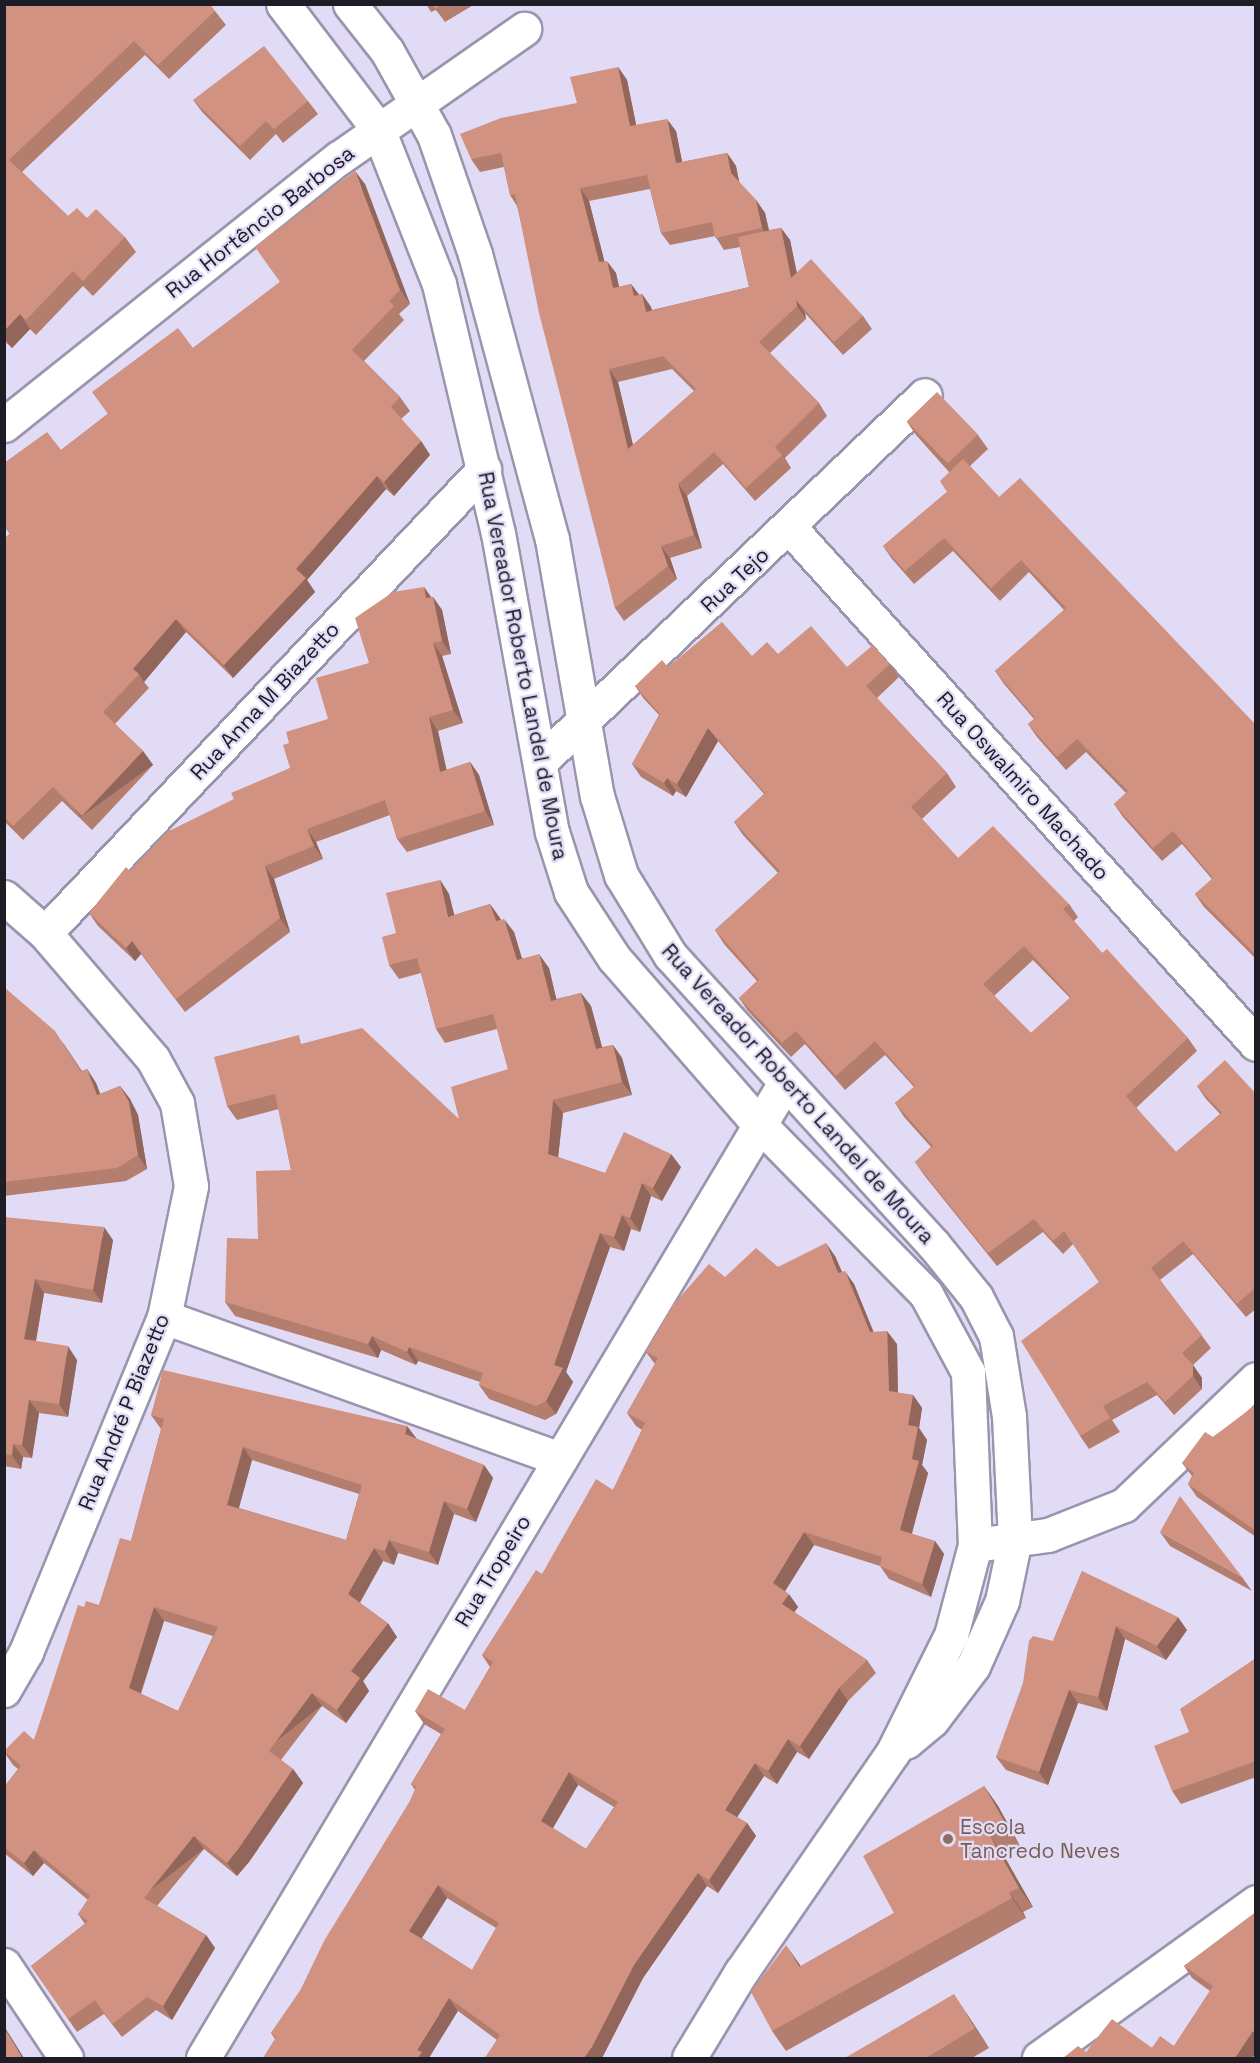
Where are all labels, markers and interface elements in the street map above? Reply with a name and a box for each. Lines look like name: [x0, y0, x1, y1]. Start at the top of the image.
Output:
street label: Rua Hortêncio Barbosa: [161, 141, 359, 303]
street label: Rua Vereador Roberto Landel de Moura: [473, 469, 573, 863]
street label: Rua Tejo: [696, 542, 774, 618]
street label: Rua Anna M Biazetto: [185, 617, 345, 785]
street label: Rua Oswalmiro Machado: [932, 686, 1114, 886]
street label: Rua Vereador Roberto Landel de Moura: [656, 939, 940, 1249]
street label: Rua André P Biazetto: [73, 1310, 175, 1514]
street label: Rua Tropeiro: [450, 1510, 536, 1632]
place label: Escola Tancredo Neves: [960, 1814, 1120, 1864]
marker: Escola Tancredo Neves: [941, 1832, 955, 1846]

